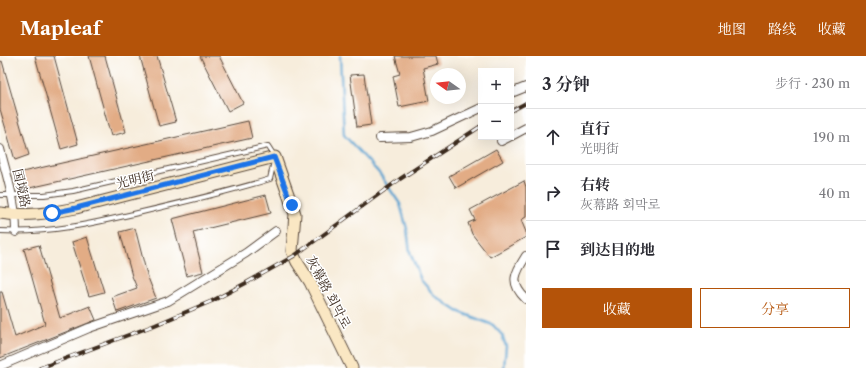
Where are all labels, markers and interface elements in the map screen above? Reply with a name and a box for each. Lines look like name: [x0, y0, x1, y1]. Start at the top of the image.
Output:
text: Mapleaf: [20, 17, 101, 40]
text: 地图: [718, 20, 746, 38]
text: 路线: [768, 20, 796, 38]
text: 收藏: [818, 20, 846, 38]
north arrow: [430, 68, 466, 104]
map controls: [478, 68, 514, 140]
button: +: [478, 68, 514, 104]
text: 3 分钟: [542, 74, 590, 94]
text: 步行 · 230 m: [775, 75, 850, 91]
button: −: [478, 104, 514, 140]
text: 直行: [580, 119, 610, 138]
icon: ahead: [542, 126, 564, 148]
text: 190 m: [813, 129, 850, 145]
text: 光明街: [580, 140, 619, 156]
street label: 国境路: [10, 167, 34, 209]
street label: 光明街: [114, 167, 156, 191]
text: 右转: [580, 175, 610, 194]
icon: right: [542, 182, 564, 204]
text: 40 m: [819, 185, 850, 201]
route end: [283, 196, 301, 214]
text: 灰幕路 회막로: [580, 196, 660, 212]
route start: [43, 204, 61, 222]
icon: arrive: [542, 238, 564, 260]
text: 到达目的地: [580, 240, 655, 259]
street label: 灰幕路 회막로: [303, 253, 355, 332]
button: 收藏: [542, 288, 692, 328]
button: 分享: [700, 288, 850, 328]

